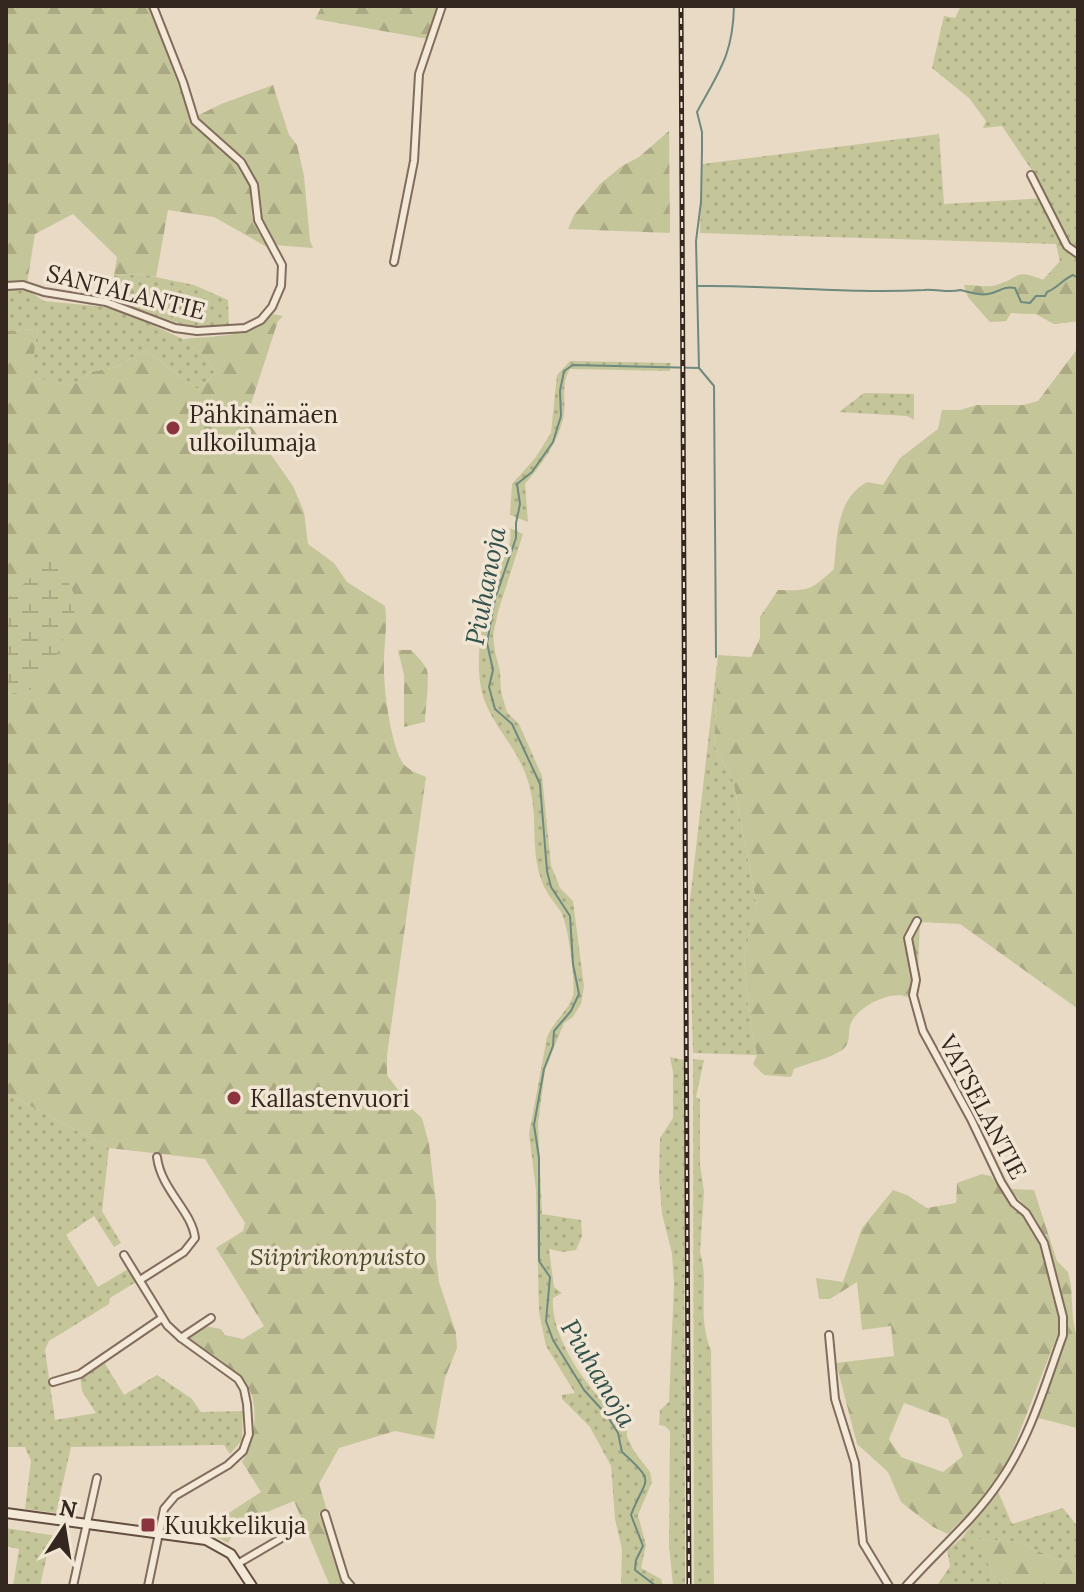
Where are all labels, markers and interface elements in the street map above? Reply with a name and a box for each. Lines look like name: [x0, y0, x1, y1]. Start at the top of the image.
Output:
street label: SANTALANTIE: [43, 257, 209, 327]
place label: Pähkinämäen ulkoilumaja: [189, 399, 338, 458]
marker: Pähkinämäen ulkoilumaja: [164, 419, 182, 437]
water label: Piuhanoja: [457, 523, 513, 648]
street label: VATSELANTIE: [932, 1029, 1034, 1184]
place label: Kallastenvuori: [250, 1083, 409, 1114]
marker: Kallastenvuori: [225, 1089, 243, 1107]
park label: Siipirikonpuisto: [250, 1241, 426, 1272]
water label: Piuhanoja: [554, 1313, 644, 1433]
north arrow: [24, 1488, 104, 1568]
text: N: [57, 1493, 79, 1524]
place label: Kuukkelikuja: [164, 1510, 306, 1541]
marker: Kuukkelikuja: [139, 1516, 157, 1534]

